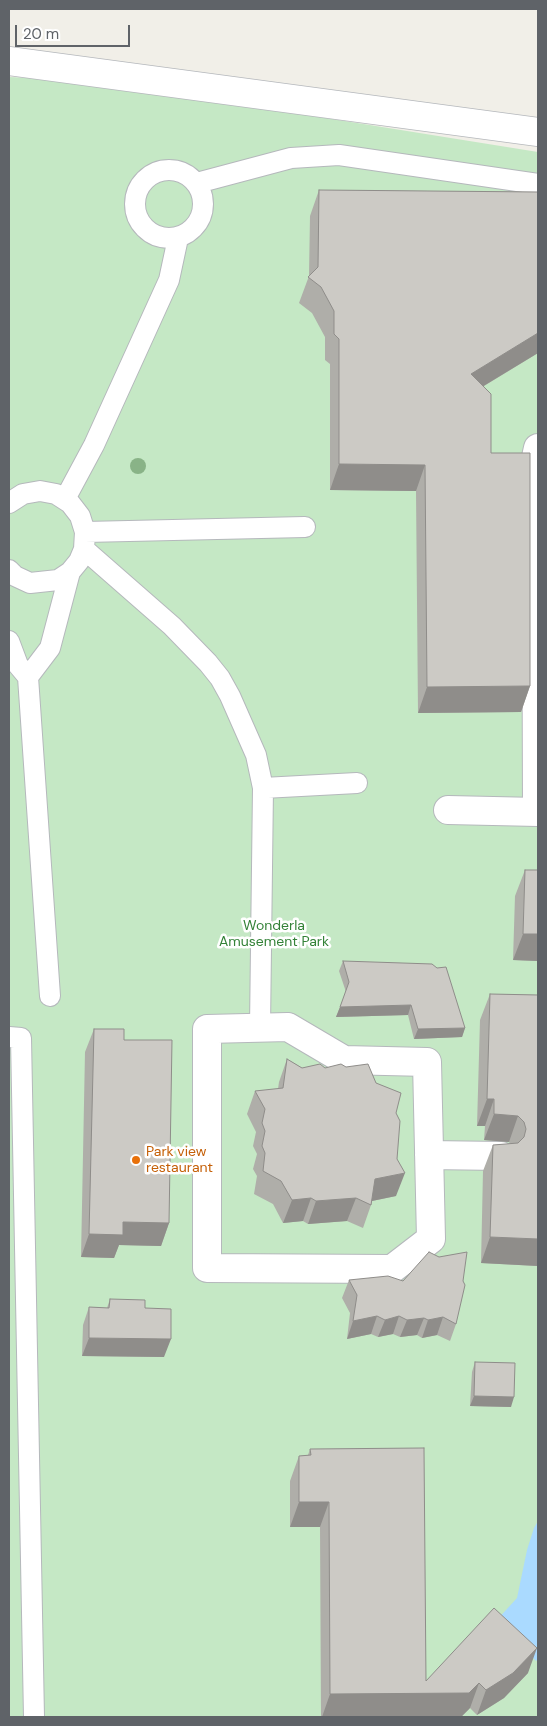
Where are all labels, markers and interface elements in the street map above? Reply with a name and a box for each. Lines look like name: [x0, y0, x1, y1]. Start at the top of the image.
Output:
scale bar: [18, 15, 132, 47]
text: 20 m: [23, 24, 59, 44]
park label: Wonderla Amusement Park: [219, 918, 329, 950]
place label: Park view restaurant: [146, 1144, 213, 1176]
marker: Park view restaurant: [130, 1154, 142, 1166]

